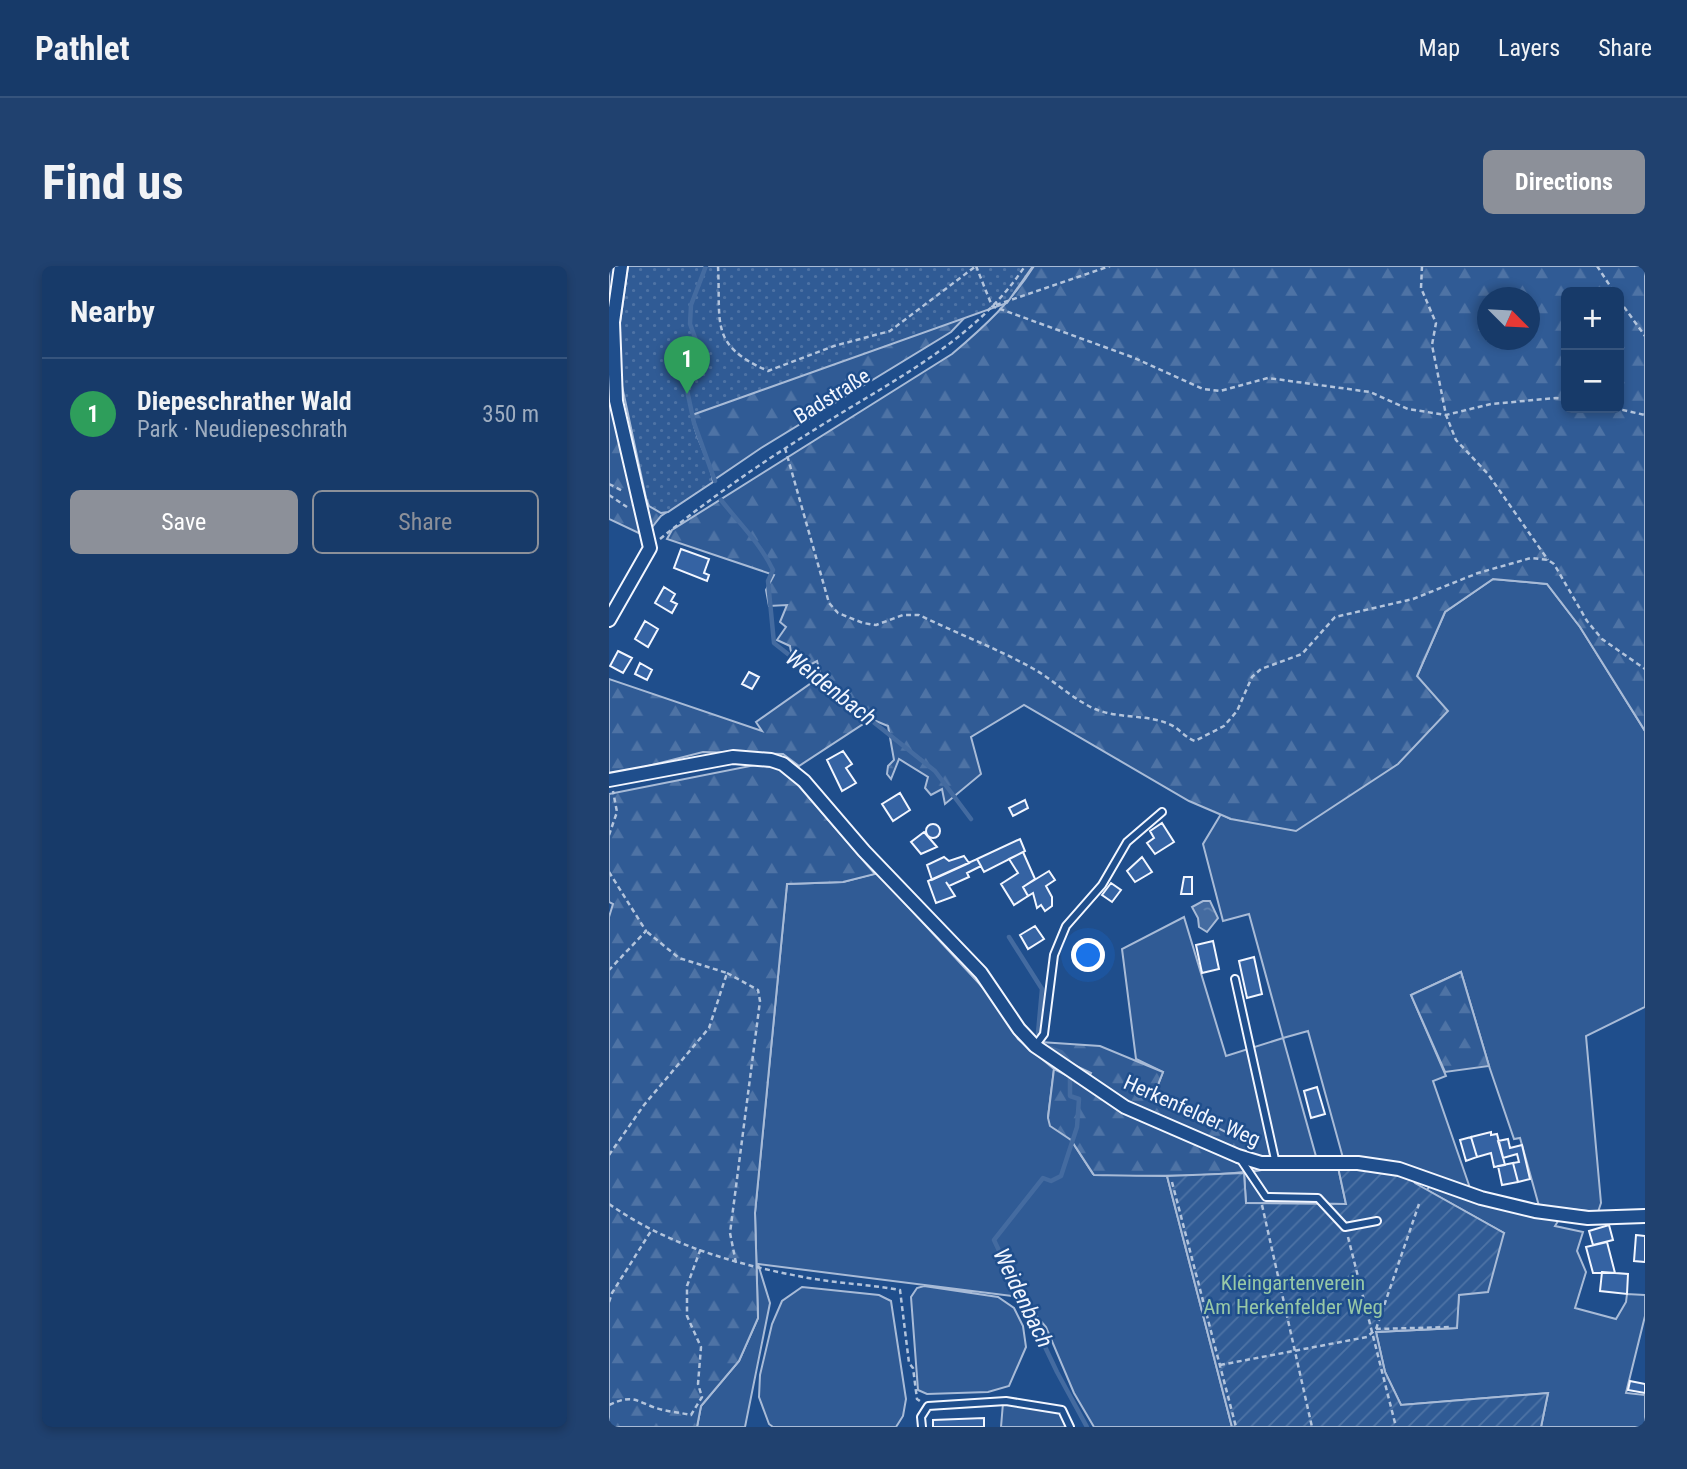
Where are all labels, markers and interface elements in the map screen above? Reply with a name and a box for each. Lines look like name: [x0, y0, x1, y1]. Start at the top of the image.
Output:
text: Pathlet: [35, 29, 130, 68]
text: Map: [1419, 34, 1460, 62]
text: Layers: [1498, 34, 1560, 62]
text: Share: [1598, 34, 1652, 62]
button: Directions: [1483, 150, 1645, 214]
text: Find us: [42, 154, 184, 211]
north arrow: [1477, 287, 1540, 350]
map controls: [1561, 287, 1624, 413]
button: +: [1561, 287, 1624, 350]
text: Nearby: [70, 294, 155, 329]
pin: 1: [664, 336, 710, 394]
button: −: [1561, 350, 1624, 413]
street label: Badstraße: [790, 363, 874, 429]
text: Diepeschrather Wald: [137, 386, 352, 416]
text: 1: [87, 401, 99, 428]
text: 350 m: [482, 401, 539, 428]
text: Park · Neudiepeschrath: [137, 416, 348, 443]
button: Save: [70, 490, 298, 554]
button: Share: [312, 490, 539, 554]
water label: Weidenbach: [780, 644, 882, 732]
your location: [1071, 938, 1105, 972]
street label: Herkenfelder Weg: [1120, 1070, 1264, 1152]
water label: Weidenbach: [987, 1244, 1059, 1352]
park label: Kleingartenverein Am Herkenfelder Weg: [1203, 1271, 1383, 1319]

